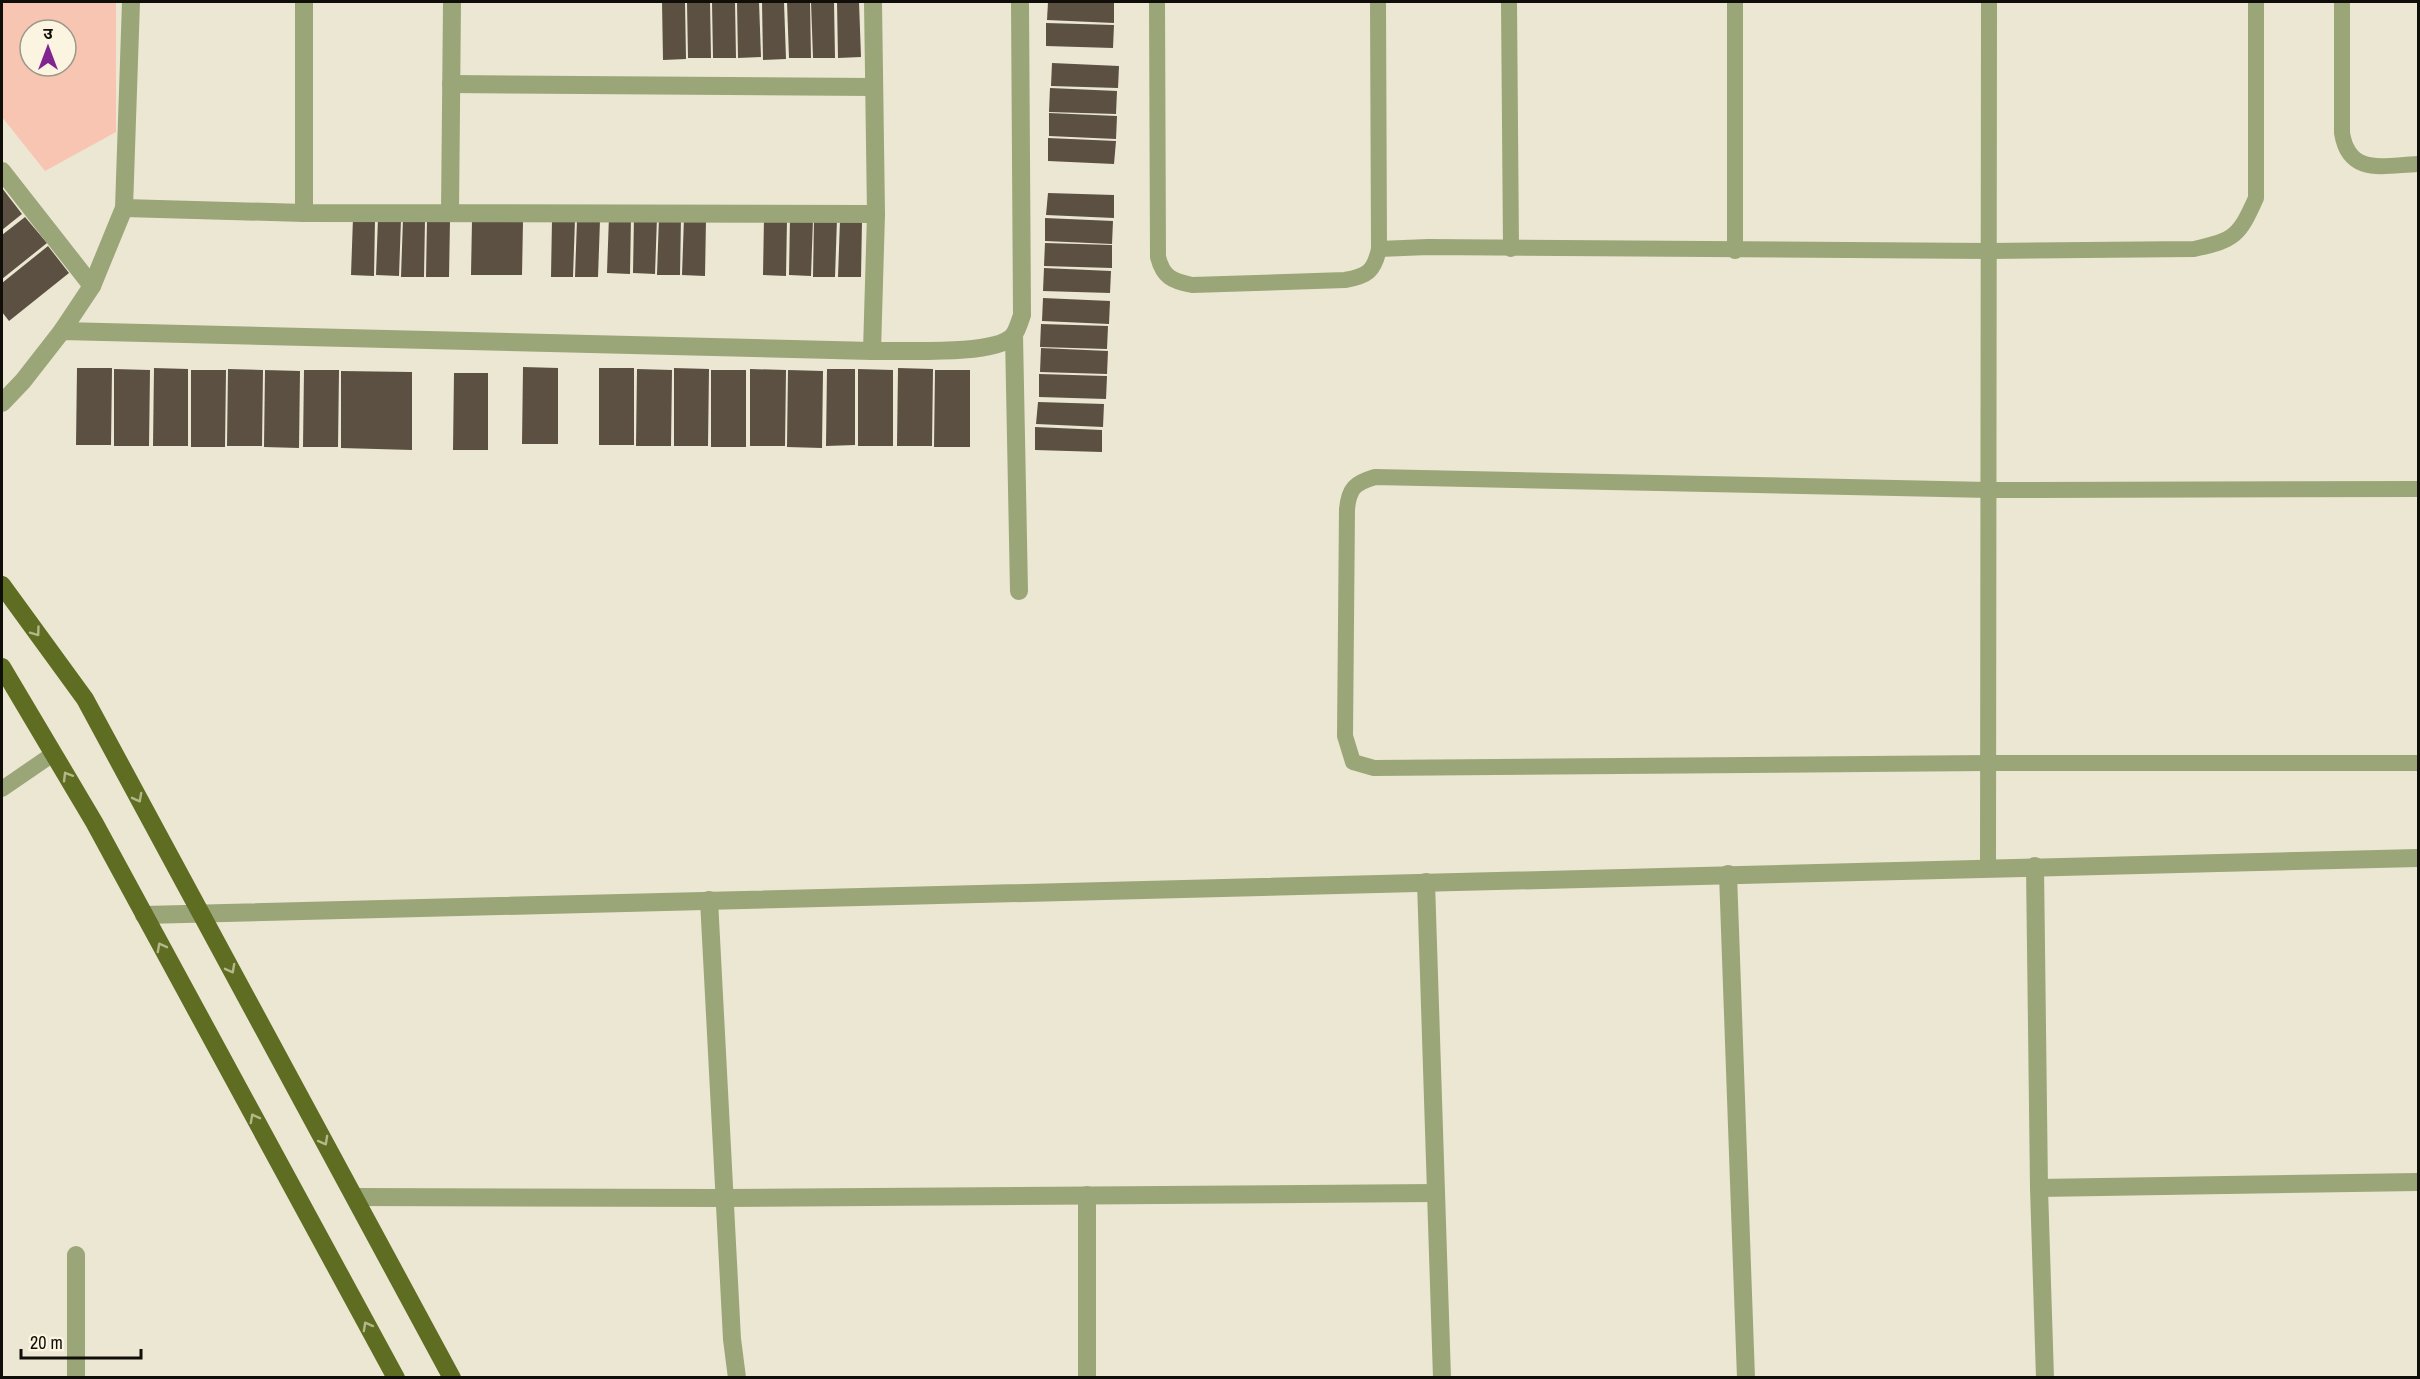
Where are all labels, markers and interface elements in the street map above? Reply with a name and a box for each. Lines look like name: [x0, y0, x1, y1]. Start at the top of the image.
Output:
north arrow: [18, 18, 78, 78]
text: उ: [43, 22, 53, 44]
one-way arrow: [29, 626, 40, 637]
one-way arrow: [62, 772, 74, 782]
one-way arrow: [131, 791, 143, 802]
one-way arrow: [157, 942, 168, 953]
one-way arrow: [224, 963, 235, 974]
one-way arrow: [250, 1114, 261, 1124]
one-way arrow: [317, 1135, 328, 1145]
scale bar: [21, 1322, 141, 1360]
one-way arrow: [363, 1322, 374, 1332]
text: 20 m: [30, 1330, 63, 1355]

